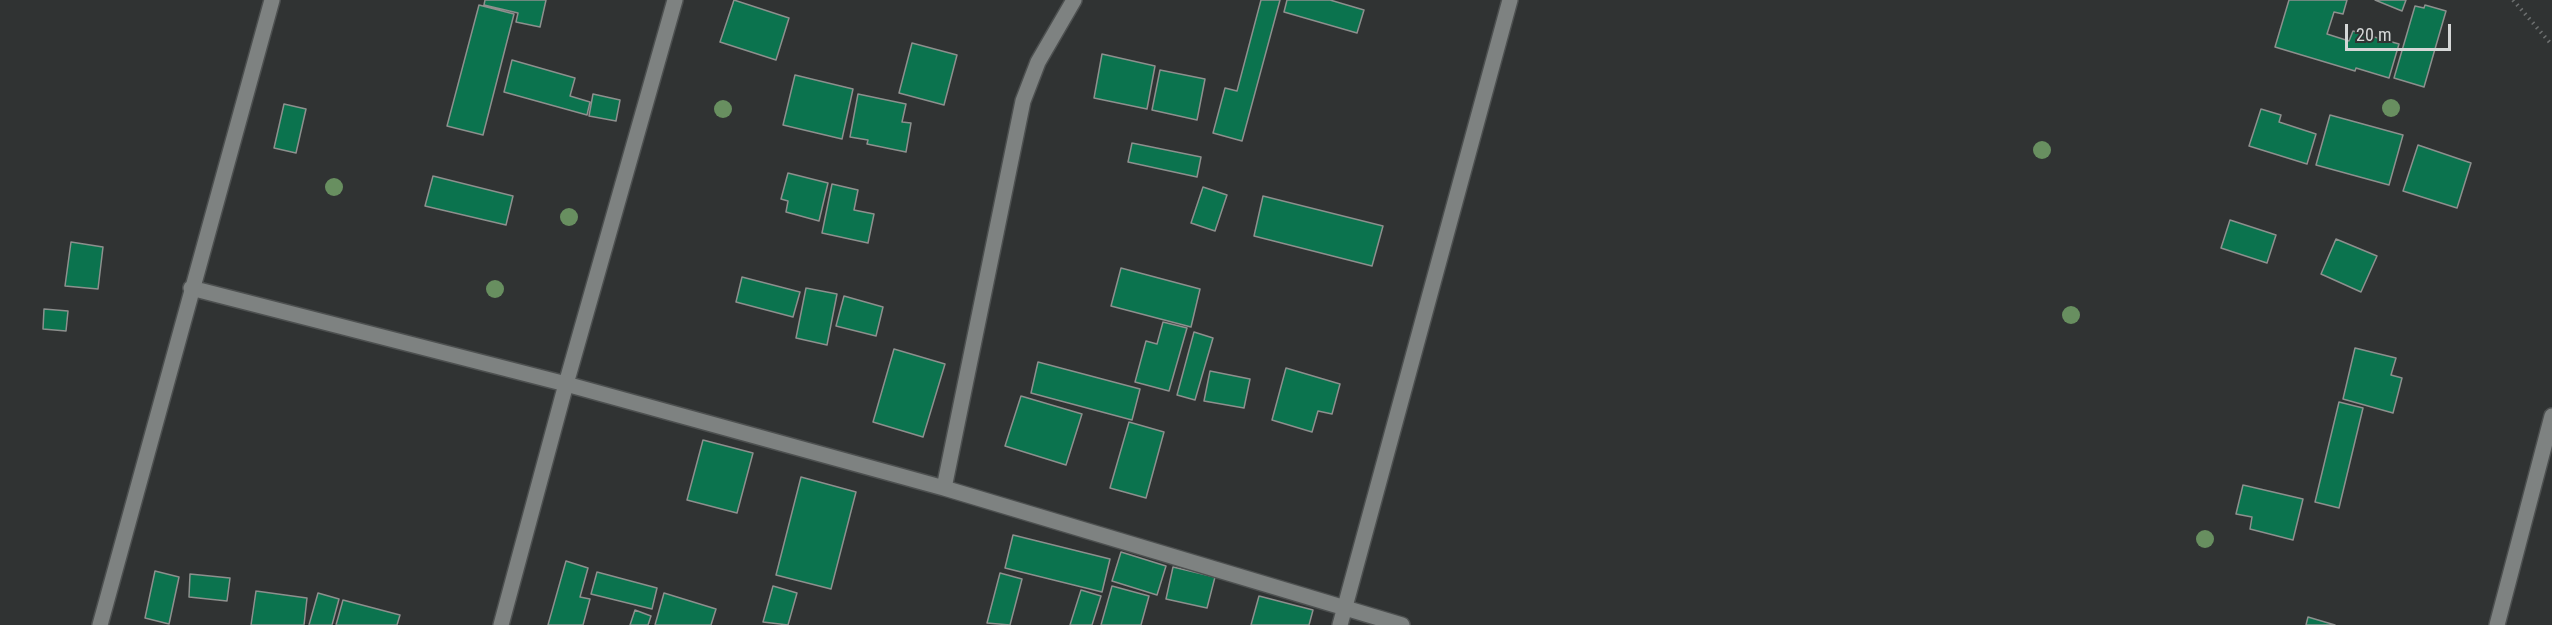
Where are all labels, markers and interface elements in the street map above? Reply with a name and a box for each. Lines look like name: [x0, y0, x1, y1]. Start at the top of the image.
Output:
scale bar: [2348, 12, 2454, 50]
text: 20 m: [2356, 24, 2391, 45]

